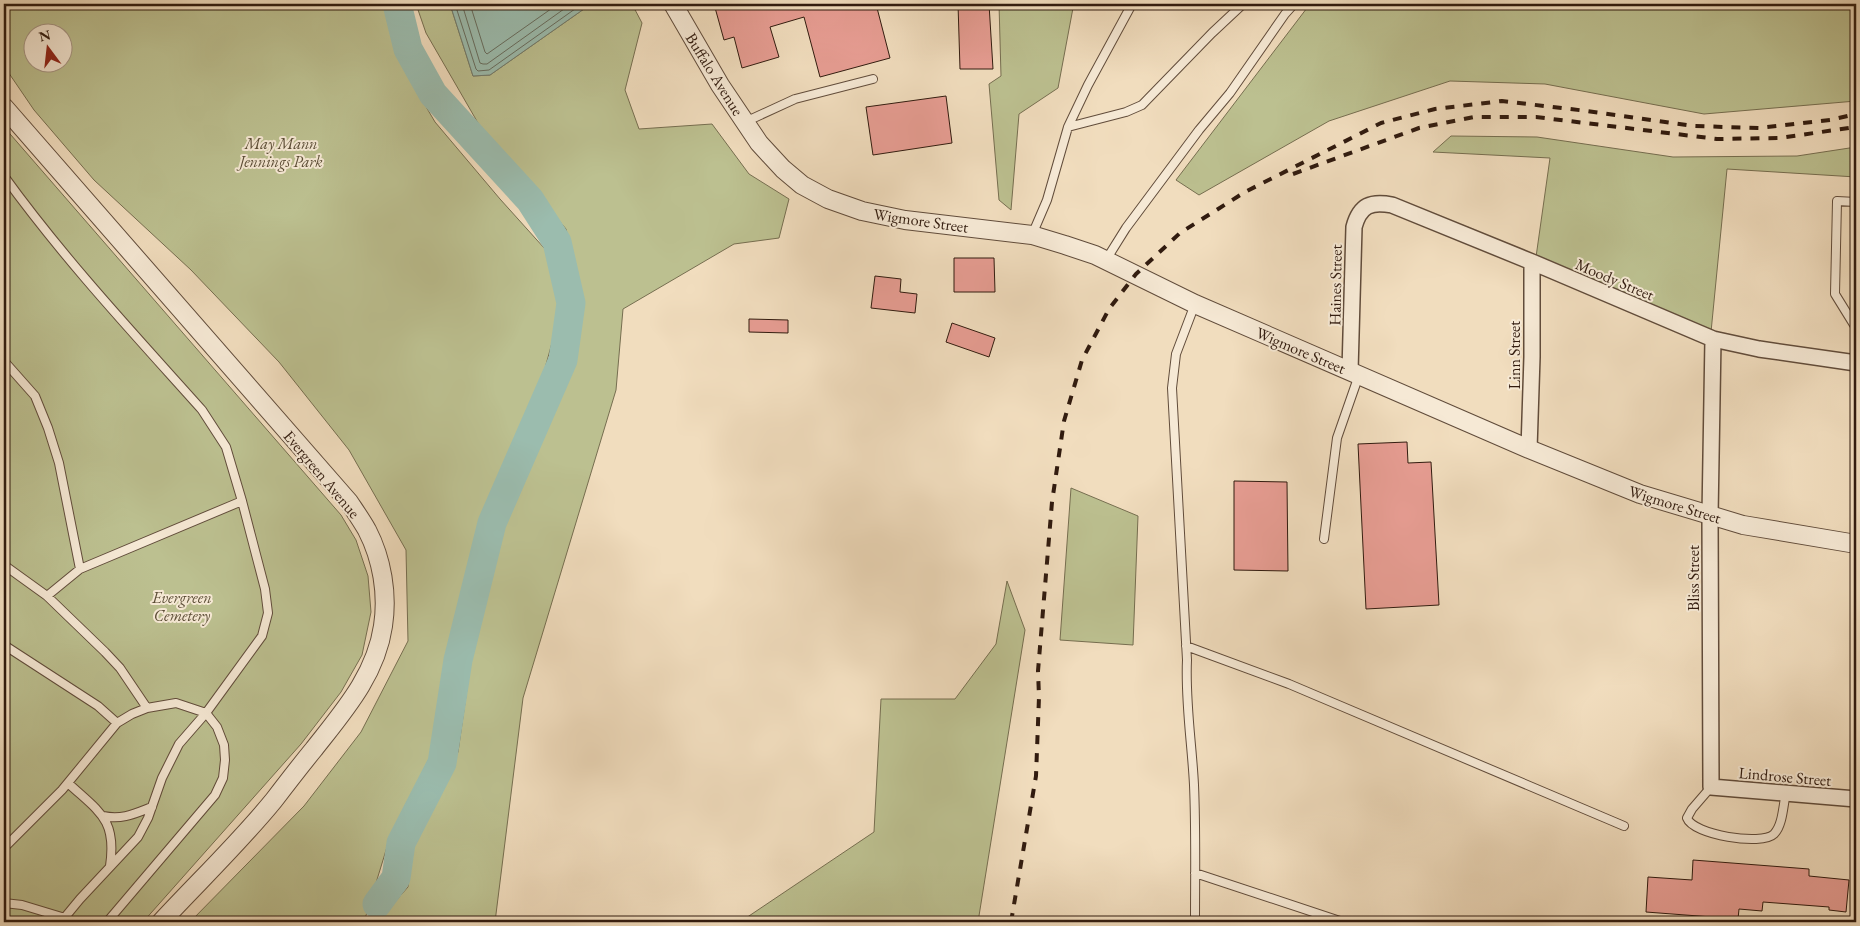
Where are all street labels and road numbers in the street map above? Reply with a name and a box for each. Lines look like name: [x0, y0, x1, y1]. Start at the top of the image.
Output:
street label: Buffalo Avenue: [681, 29, 748, 120]
street label: Wigmore Street: [872, 203, 970, 238]
street label: Haines Street: [1324, 244, 1347, 326]
street label: Moody Street: [1572, 254, 1657, 305]
street label: Linn Street: [1504, 321, 1525, 389]
street label: Wigmore Street: [1253, 322, 1349, 379]
street label: Evergreen Avenue: [279, 426, 365, 523]
street label: Wigmore Street: [1626, 480, 1724, 528]
street label: Bliss Street: [1683, 545, 1704, 611]
street label: Lindrose Street: [1738, 762, 1832, 791]

